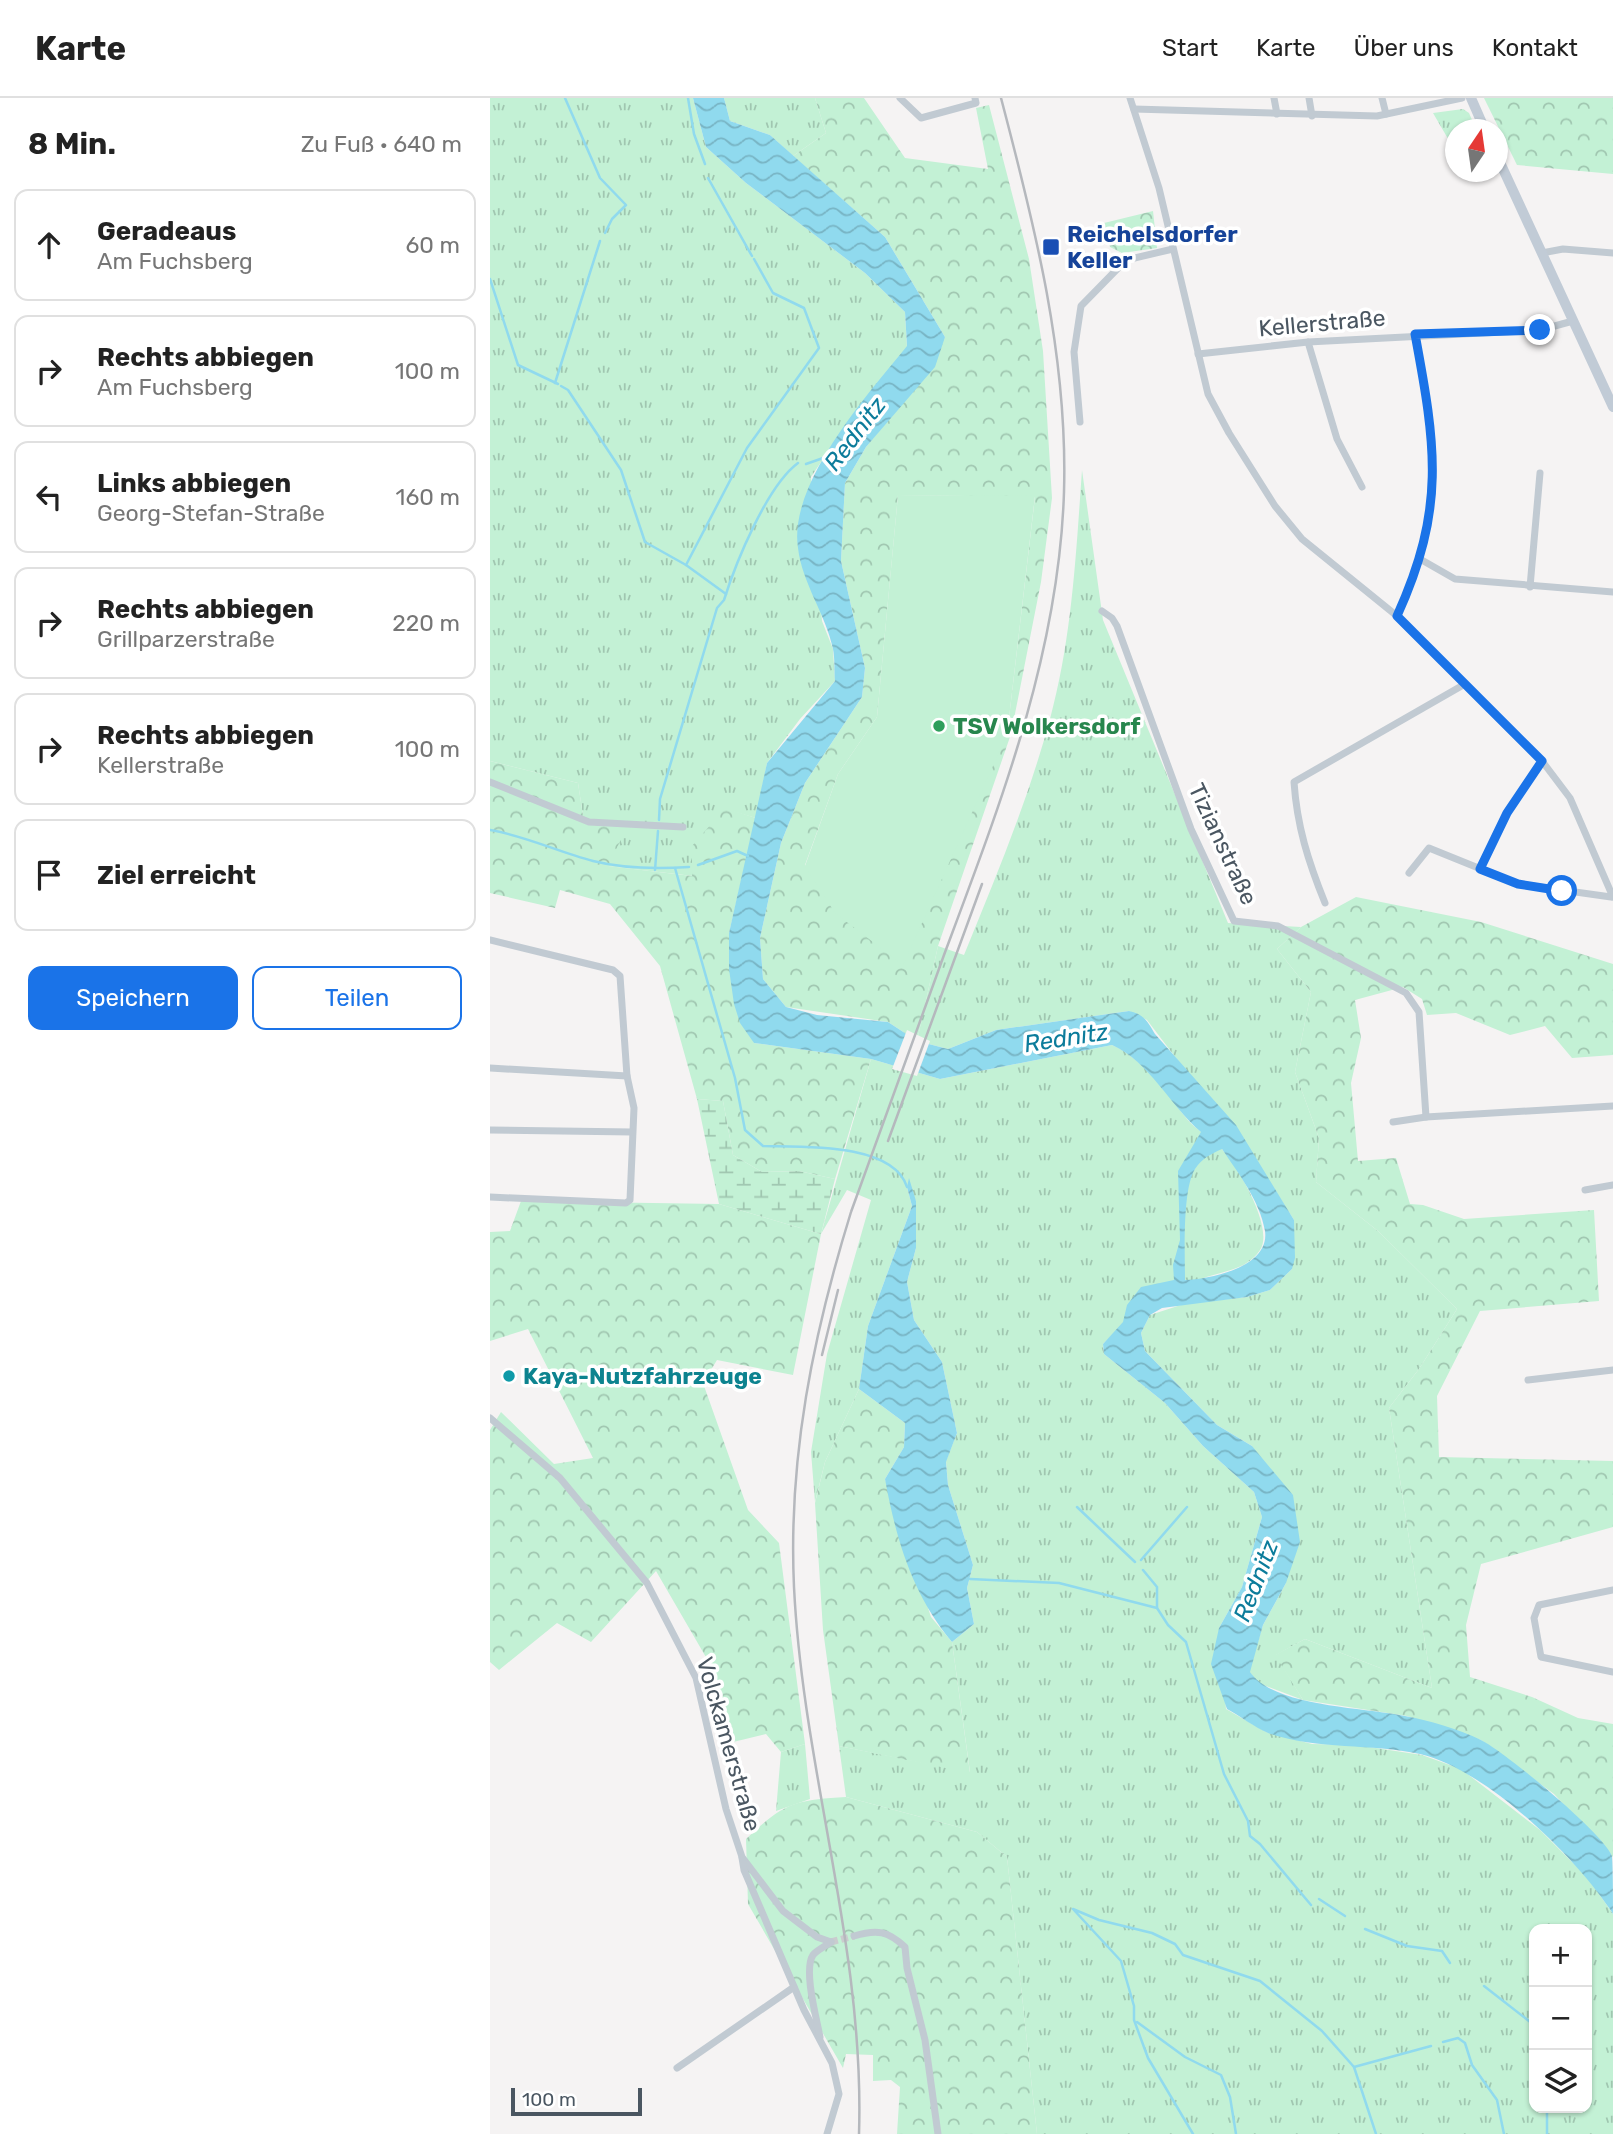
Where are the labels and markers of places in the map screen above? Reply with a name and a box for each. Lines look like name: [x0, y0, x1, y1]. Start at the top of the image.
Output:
place label: Reichelsdorfer Keller: [1067, 220, 1238, 274]
marker: Reichelsdorfer Keller: [1041, 237, 1061, 257]
place label: TSV Wolkersdorf: [953, 712, 1141, 740]
marker: TSV Wolkersdorf: [931, 718, 947, 734]
place label: Kaya-Nutzfahrzeuge: [523, 1362, 762, 1390]
marker: Kaya-Nutzfahrzeuge: [501, 1368, 517, 1384]

